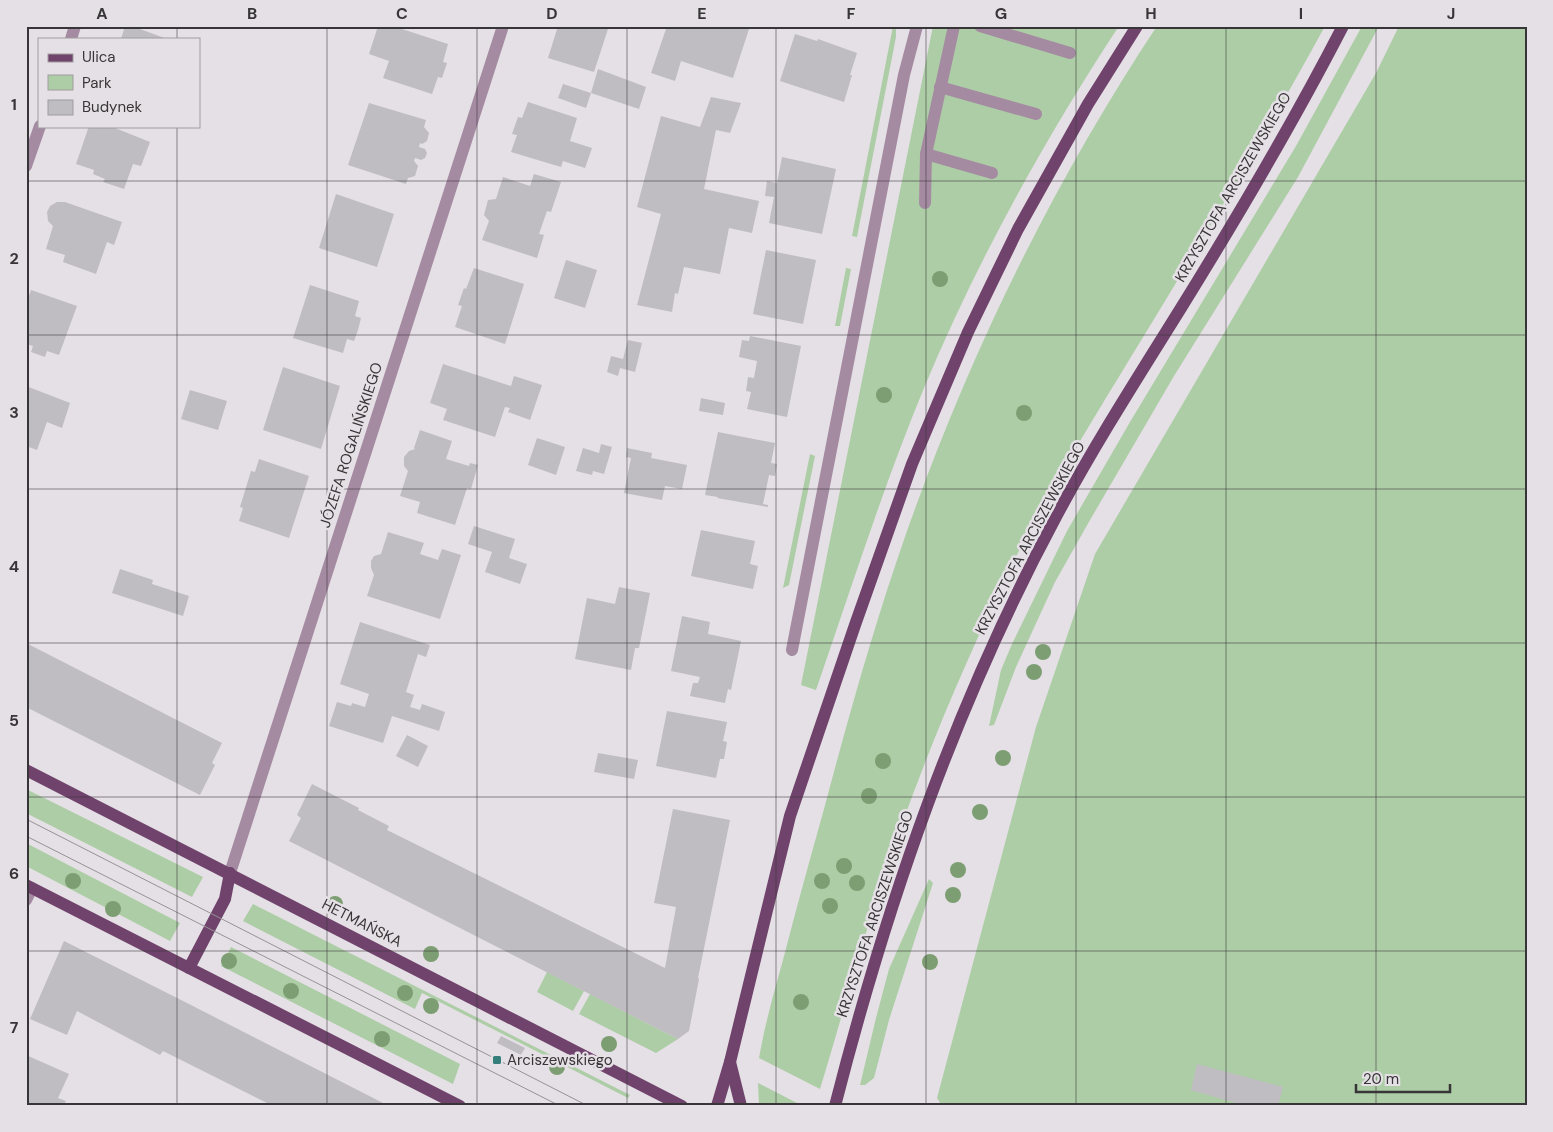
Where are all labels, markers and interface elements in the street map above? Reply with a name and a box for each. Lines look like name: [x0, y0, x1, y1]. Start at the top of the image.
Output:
text: A: [96, 3, 108, 24]
text: B: [247, 3, 257, 24]
text: C: [396, 3, 408, 24]
text: D: [546, 3, 558, 24]
text: E: [697, 3, 707, 24]
text: F: [847, 3, 856, 24]
text: G: [995, 3, 1007, 24]
text: H: [1145, 3, 1157, 24]
text: I: [1299, 3, 1303, 24]
text: J: [1447, 3, 1455, 24]
legend: [38, 38, 200, 128]
text: Ulica: [82, 47, 116, 67]
text: Park: [82, 73, 112, 93]
street label: KRZYSZTOFA ARCISZEWSKIEGO: [1170, 88, 1296, 286]
text: 1: [11, 94, 17, 115]
text: Budynek: [82, 97, 143, 117]
text: 2: [9, 248, 19, 269]
street label: JÓZEFA ROGALIŃSKIEGO: [315, 360, 387, 530]
text: 3: [9, 402, 19, 423]
street label: KRZYSZTOFA ARCISZEWSKIEGO: [970, 438, 1090, 638]
text: 4: [9, 556, 19, 577]
text: 5: [9, 710, 19, 731]
street label: KRZYSZTOFA ARCISZEWSKIEGO: [832, 808, 918, 1020]
text: 6: [9, 863, 19, 884]
street label: HETMAŃSKA: [318, 894, 406, 952]
text: 7: [10, 1017, 19, 1038]
place label: Arciszewskiego: [507, 1050, 613, 1070]
marker: Arciszewskiego: [491, 1054, 503, 1066]
scale bar: [1356, 1062, 1449, 1094]
text: 20 m: [1363, 1069, 1399, 1089]

